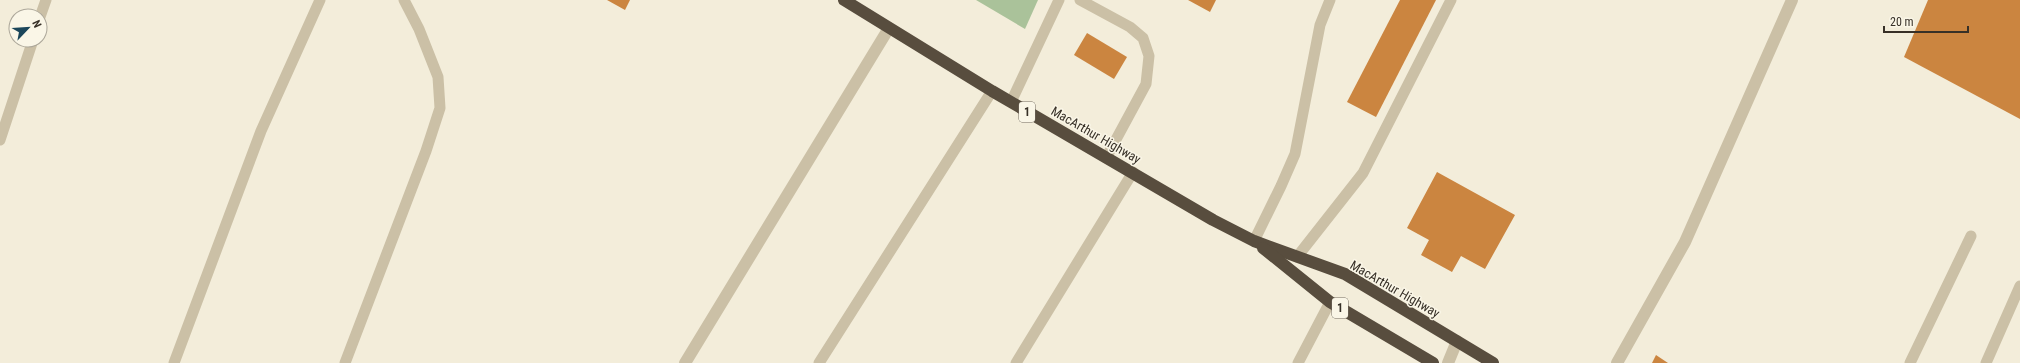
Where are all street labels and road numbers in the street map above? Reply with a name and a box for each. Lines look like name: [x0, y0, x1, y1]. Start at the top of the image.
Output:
road number: 1: [1019, 102, 1035, 122]
street label: MacArthur Highway: [1049, 103, 1144, 167]
street label: MacArthur Highway: [1348, 257, 1443, 321]
road number: 1: [1332, 298, 1348, 318]

